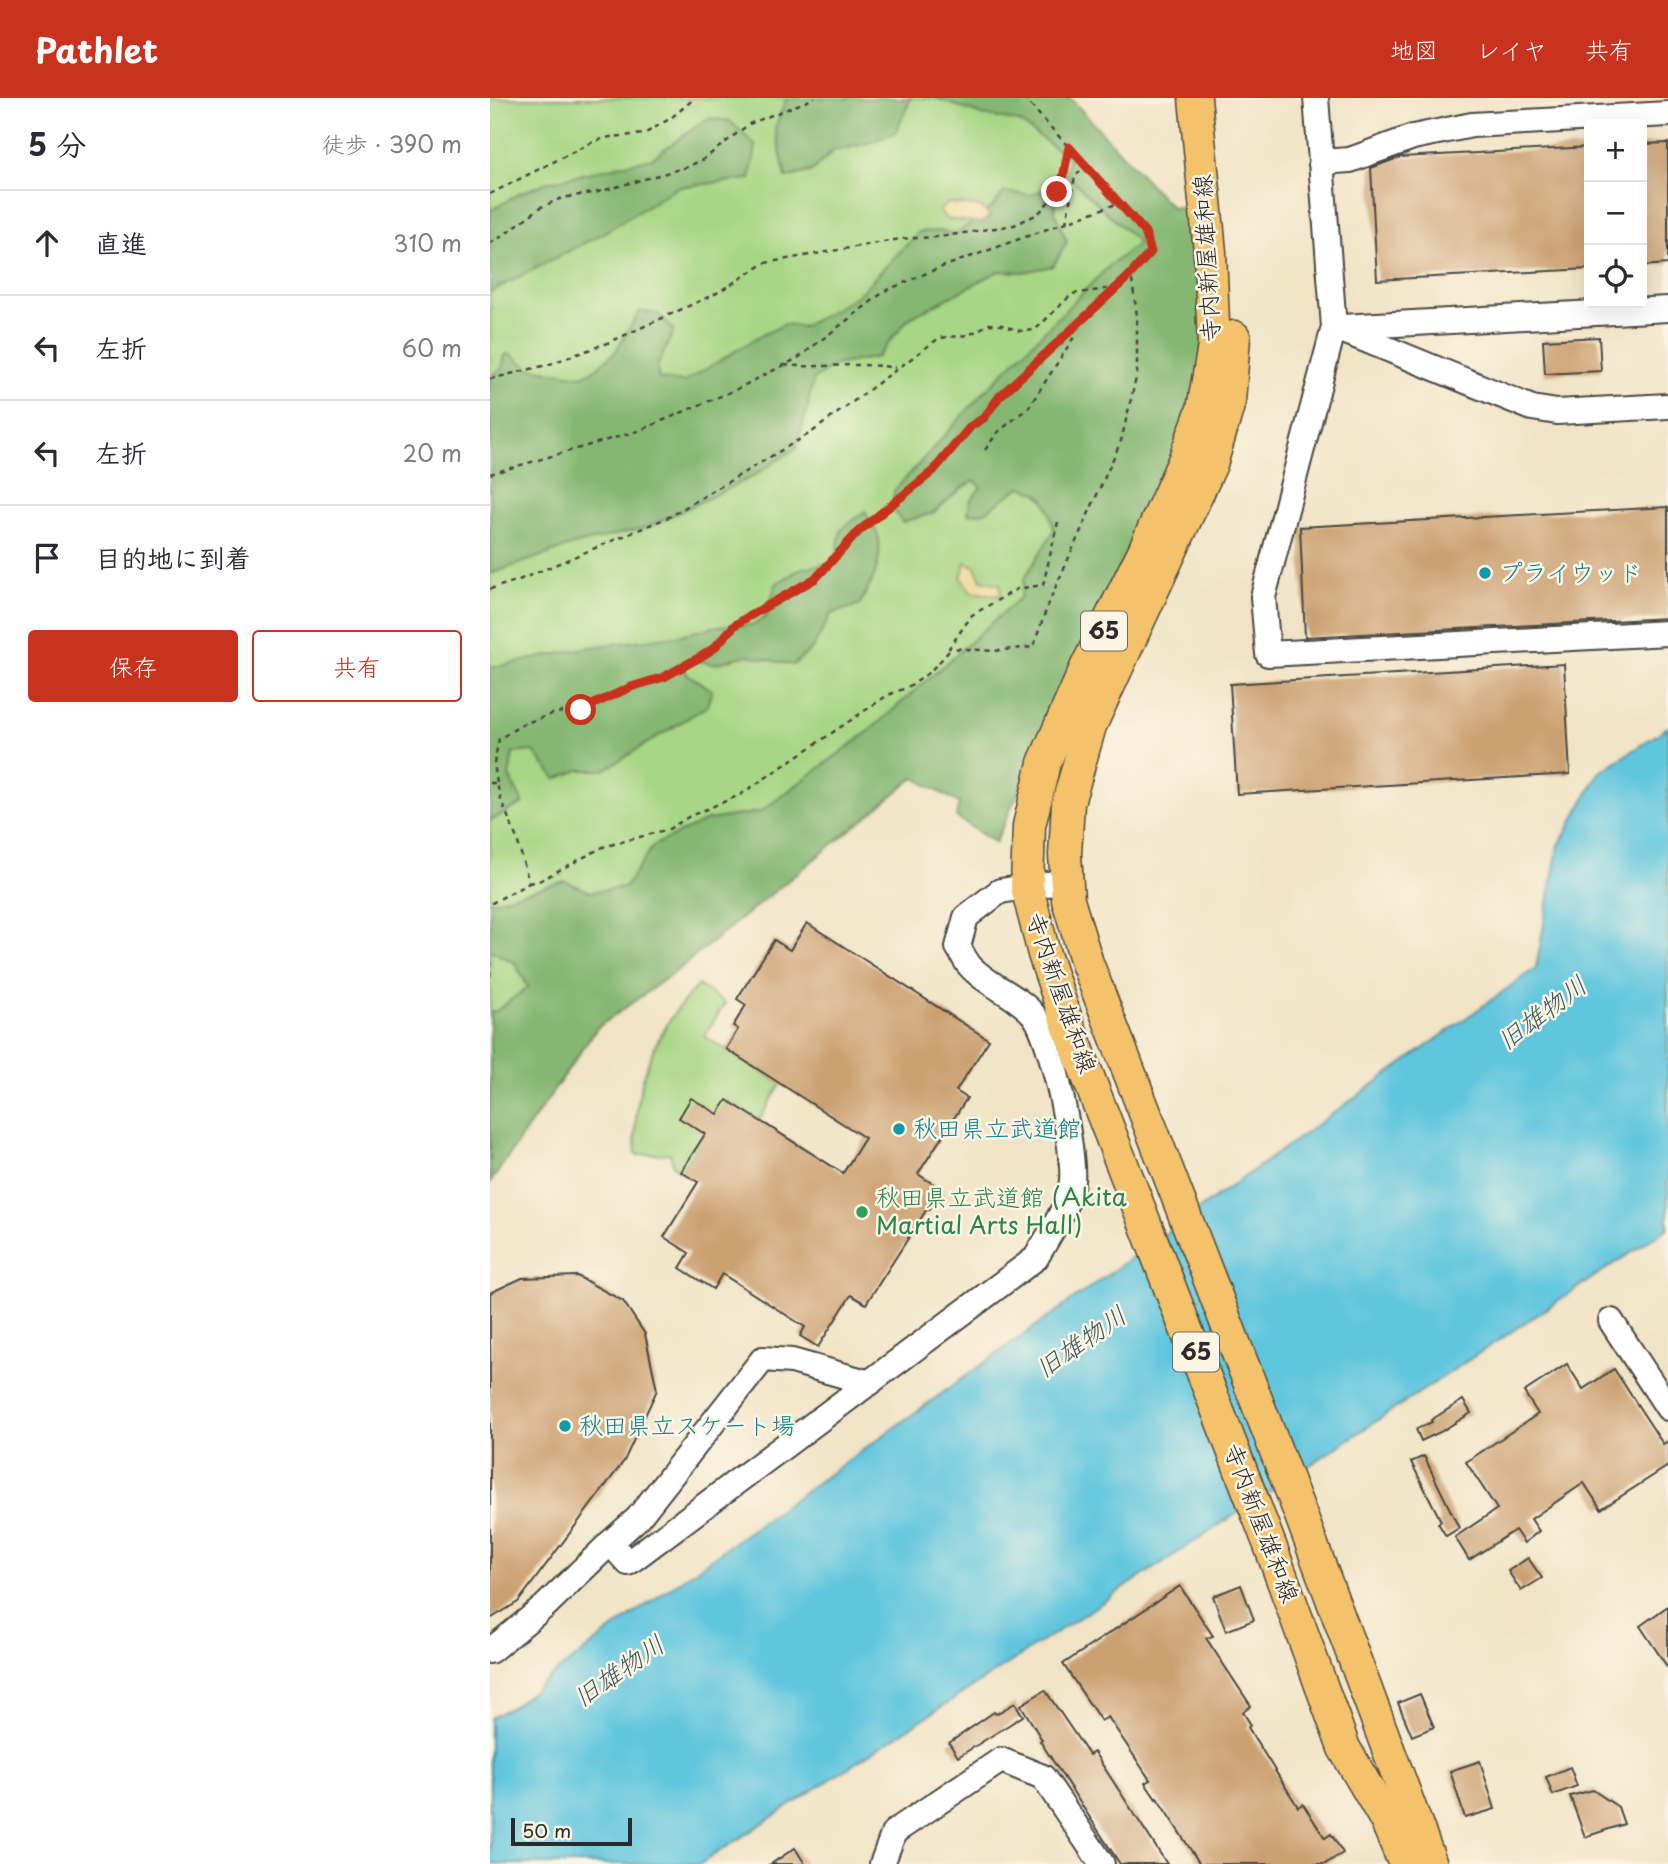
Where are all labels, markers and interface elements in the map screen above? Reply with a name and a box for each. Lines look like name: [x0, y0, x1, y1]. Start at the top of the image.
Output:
text: Pathlet: [35, 24, 158, 74]
text: 地図: [1390, 31, 1438, 67]
text: レイヤ: [1476, 31, 1547, 67]
text: 共有: [1585, 31, 1633, 67]
map controls: [1584, 119, 1647, 308]
button: +: [1584, 119, 1647, 182]
text: 5 分: [28, 121, 86, 166]
text: 徒歩 · 390 m: [321, 126, 462, 161]
street label: 寺内新屋雄和線: [1183, 173, 1227, 343]
route end: [1041, 176, 1072, 207]
button: −: [1584, 182, 1647, 245]
text: 直進: [95, 223, 147, 262]
icon: ahead: [28, 224, 66, 262]
text: 310 m: [393, 225, 462, 260]
button: locate: [1584, 245, 1647, 308]
text: 左折: [95, 328, 147, 367]
icon: left: [28, 329, 66, 367]
text: 60 m: [402, 330, 462, 365]
text: 左折: [95, 433, 147, 472]
icon: left: [28, 434, 66, 472]
text: 20 m: [403, 435, 462, 470]
text: 目的地に到着: [95, 538, 251, 577]
icon: arrive: [28, 539, 66, 577]
place label: プライウッド: [1499, 553, 1642, 589]
marker: プライウッド: [1477, 565, 1493, 581]
road number: 65: [1081, 611, 1127, 650]
button: 保存: [28, 630, 238, 702]
button: 共有: [252, 630, 462, 702]
route start: [565, 694, 596, 725]
street label: 寺内新屋雄和線: [1019, 907, 1107, 1078]
water label: 旧雄物川: [1488, 965, 1594, 1059]
place label: 秋田県立武道館: [913, 1109, 1081, 1145]
marker: 秋田県立武道館: [891, 1121, 907, 1137]
place label: 秋田県立武道館 (Akita Martial Arts Hall): [876, 1178, 1127, 1242]
marker: 秋田県立武道館 (Akita Martial Arts Hall): [854, 1204, 870, 1220]
water label: 旧雄物川: [1026, 1295, 1134, 1387]
road number: 65: [1173, 1332, 1219, 1372]
place label: 秋田県立スケート場: [579, 1406, 795, 1442]
marker: 秋田県立スケート場: [557, 1418, 573, 1434]
street label: 寺内新屋雄和線: [1216, 1437, 1310, 1607]
water label: 旧雄物川: [564, 1624, 672, 1716]
scale bar: [511, 1815, 632, 1847]
text: 50 m: [522, 1816, 571, 1844]

